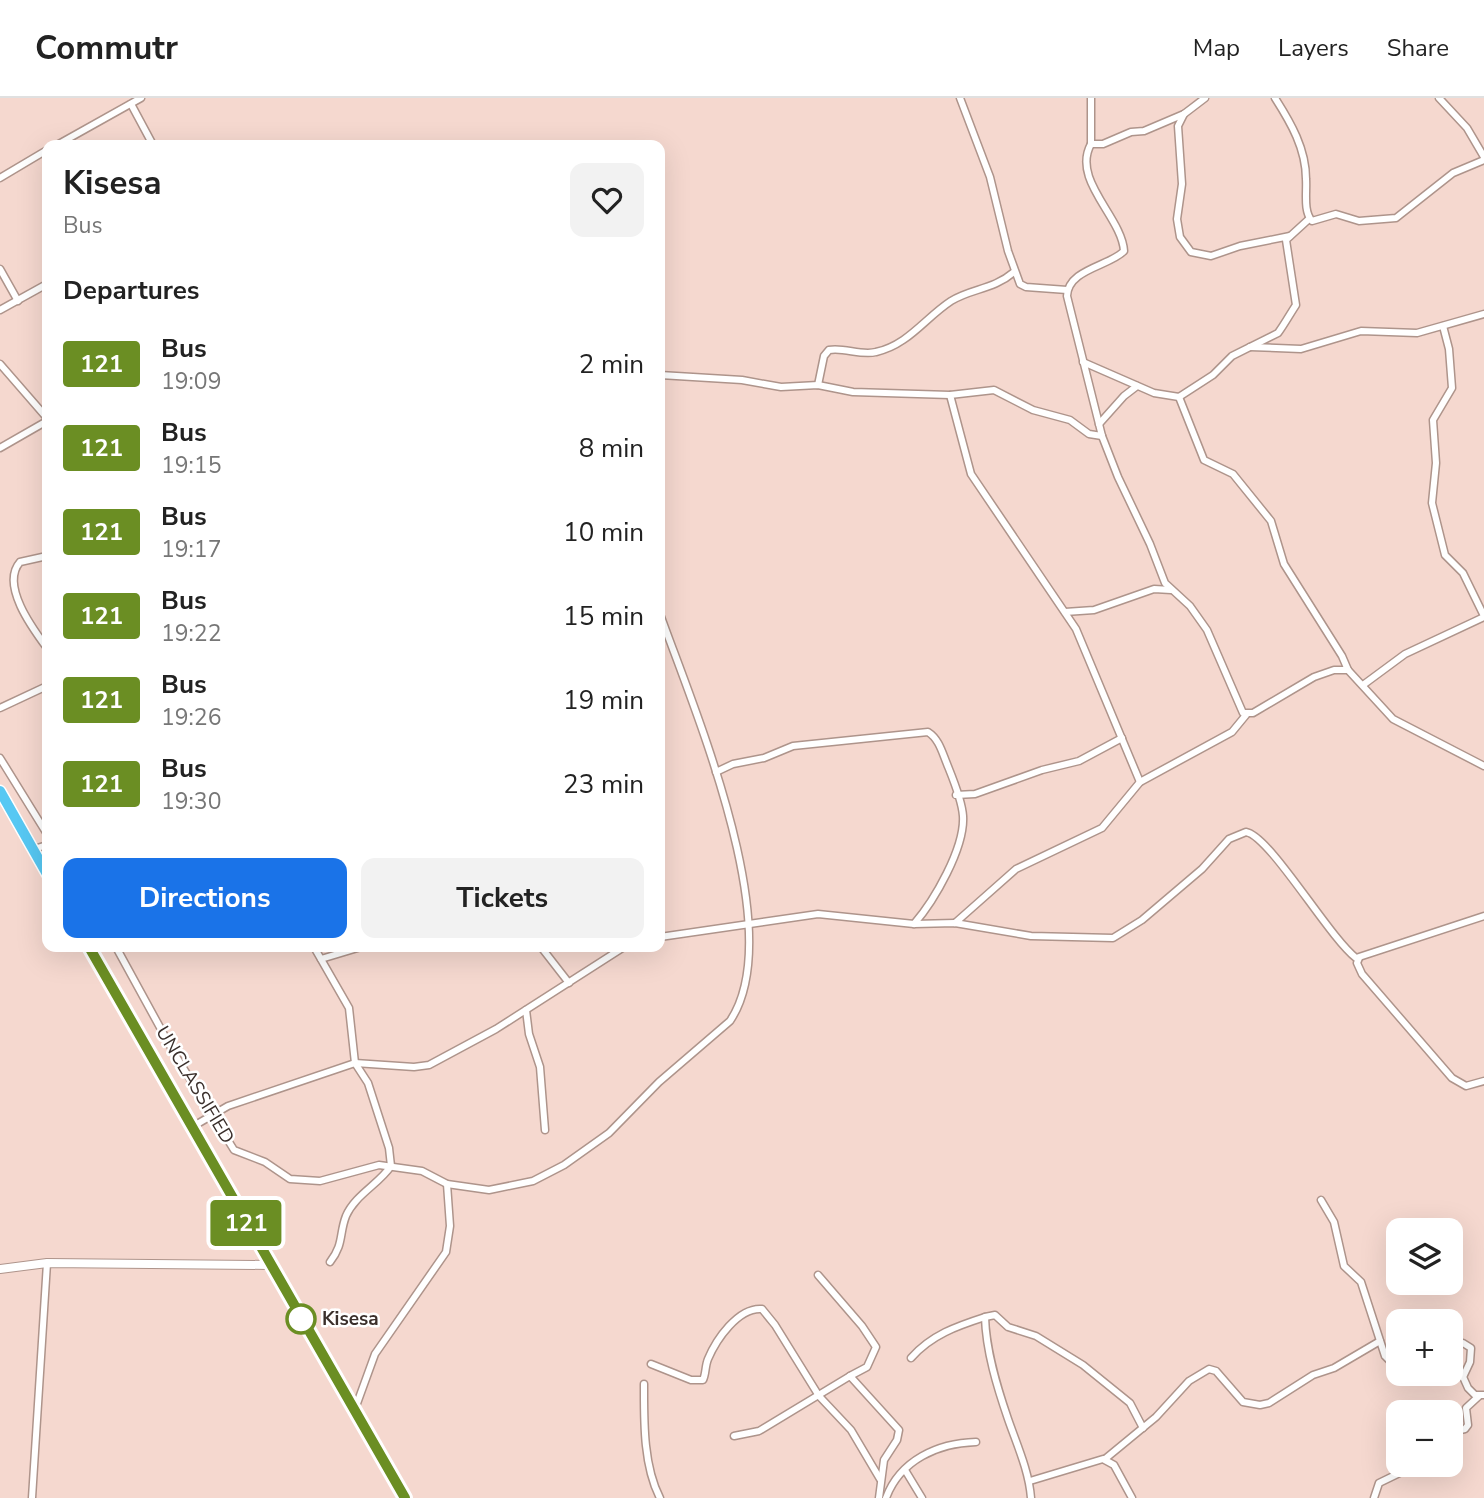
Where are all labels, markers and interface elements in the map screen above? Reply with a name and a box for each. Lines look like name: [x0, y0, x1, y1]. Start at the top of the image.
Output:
text: Commutr: [35, 26, 178, 71]
text: Map: [1193, 32, 1240, 64]
text: Layers: [1278, 32, 1349, 64]
text: Share: [1387, 32, 1449, 64]
text: Kisesa: [63, 161, 161, 206]
button: heart: [570, 163, 644, 237]
text: Bus: [63, 210, 103, 241]
text: Departures: [63, 273, 199, 308]
text: Bus: [161, 331, 207, 366]
text: 2 min: [579, 347, 644, 382]
text: 121: [80, 348, 123, 380]
text: 19:09: [161, 366, 221, 397]
text: Bus: [161, 415, 207, 450]
text: 8 min: [579, 431, 644, 466]
text: 121: [80, 432, 123, 464]
text: 19:15: [161, 450, 221, 481]
text: Bus: [161, 499, 207, 534]
text: 10 min: [563, 515, 644, 550]
text: 121: [80, 516, 123, 548]
text: 19:17: [161, 534, 221, 565]
text: Bus: [161, 583, 207, 618]
text: 15 min: [563, 599, 644, 634]
text: 121: [80, 600, 123, 632]
text: 19:22: [161, 618, 221, 649]
text: Bus: [161, 667, 207, 702]
text: 19 min: [563, 683, 644, 718]
text: 121: [80, 684, 123, 716]
text: 19:26: [161, 702, 221, 733]
text: Bus: [161, 751, 207, 786]
text: 23 min: [563, 767, 644, 802]
text: 121: [80, 768, 123, 800]
text: 19:30: [161, 786, 221, 817]
button: Directions: [63, 858, 347, 938]
button: Tickets: [361, 858, 644, 938]
street label: UNCLASSIFIED: [150, 1021, 240, 1149]
line badge: 121: [206, 1200, 286, 1246]
text: 121: [224, 1207, 268, 1239]
map controls: [1386, 1218, 1463, 1477]
button: layers: [1386, 1218, 1463, 1295]
marker: Kisesa: [286, 1304, 316, 1334]
place label: Kisesa: [322, 1306, 379, 1332]
button: +: [1386, 1309, 1463, 1386]
button: −: [1386, 1400, 1463, 1477]

